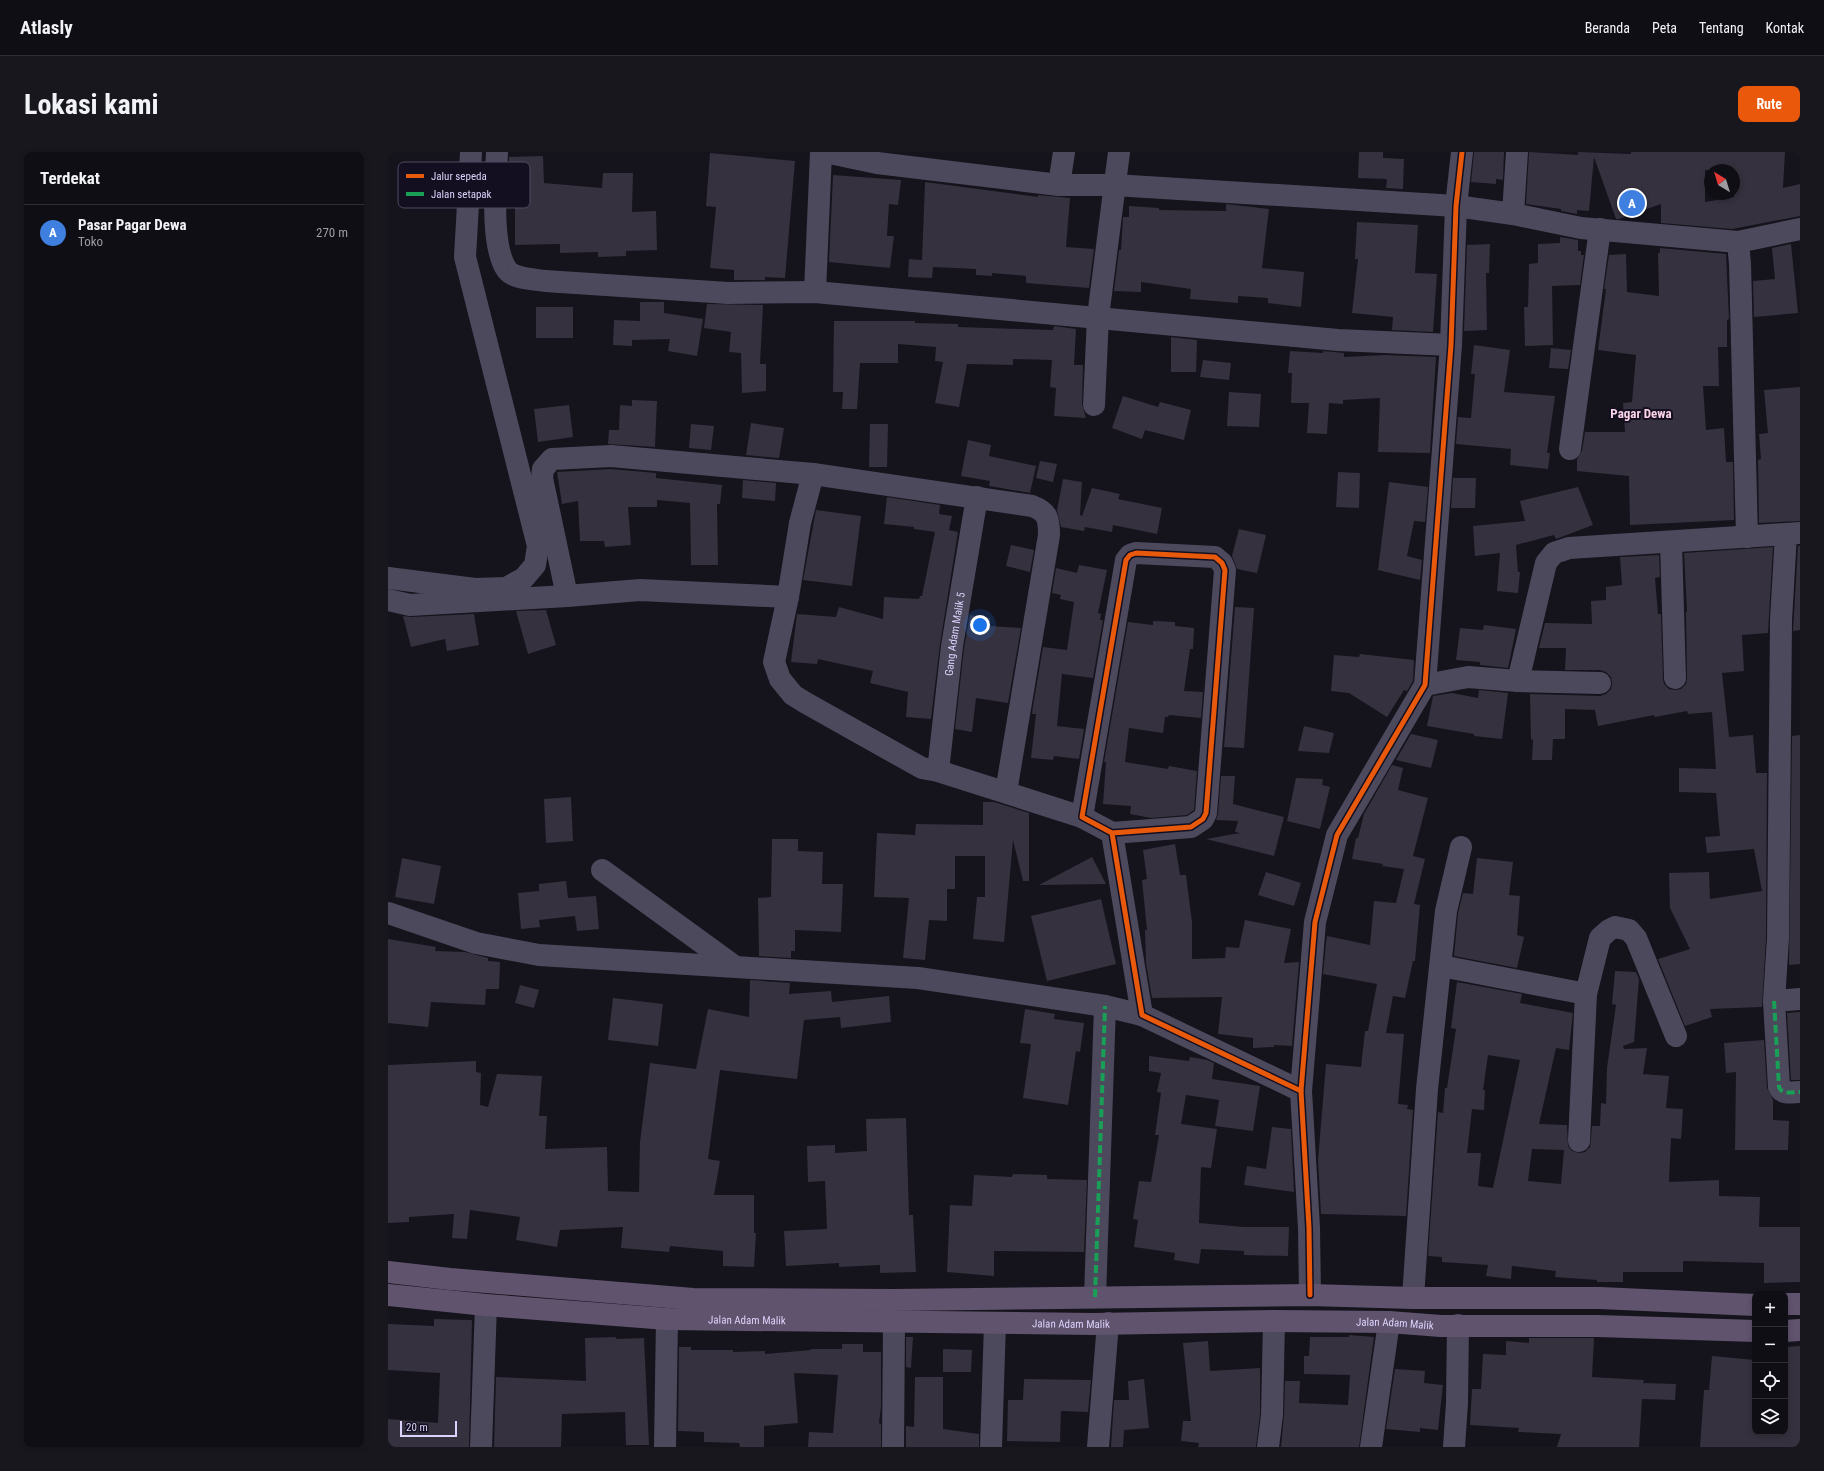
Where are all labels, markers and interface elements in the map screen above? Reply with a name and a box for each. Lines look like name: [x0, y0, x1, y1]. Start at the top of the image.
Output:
text: Atlasly: [20, 16, 73, 39]
text: Beranda: [1585, 20, 1630, 36]
text: Peta: [1652, 20, 1677, 36]
text: Tentang: [1699, 20, 1744, 36]
text: Kontak: [1766, 20, 1804, 36]
button: Rute: [1738, 86, 1800, 122]
text: Lokasi kami: [24, 88, 159, 121]
legend: [398, 162, 530, 208]
north arrow: [1704, 164, 1740, 200]
text: Terdekat: [40, 168, 100, 188]
text: Jalur sepeda: [431, 170, 487, 183]
text: Jalan setapak: [431, 188, 492, 201]
pin: A: [1619, 188, 1645, 218]
text: Pasar Pagar Dewa: [78, 216, 187, 234]
text: A: [49, 225, 57, 240]
text: 270 m: [316, 225, 348, 240]
text: Toko: [78, 234, 103, 249]
district label: Pagar Dewa: [1610, 406, 1672, 421]
street label: Gang Adam Malik 5: [943, 591, 968, 677]
your location: [970, 615, 990, 635]
map controls: [1752, 1291, 1788, 1435]
button: +: [1752, 1291, 1788, 1327]
street label: Jalan Adam Malik: [708, 1313, 786, 1327]
street label: Jalan Adam Malik: [1356, 1316, 1434, 1332]
street label: Jalan Adam Malik: [1032, 1317, 1110, 1331]
button: −: [1752, 1327, 1788, 1363]
button: locate: [1752, 1363, 1788, 1399]
button: layers: [1752, 1399, 1788, 1435]
scale bar: [400, 1419, 457, 1438]
text: 20 m: [406, 1421, 428, 1434]

